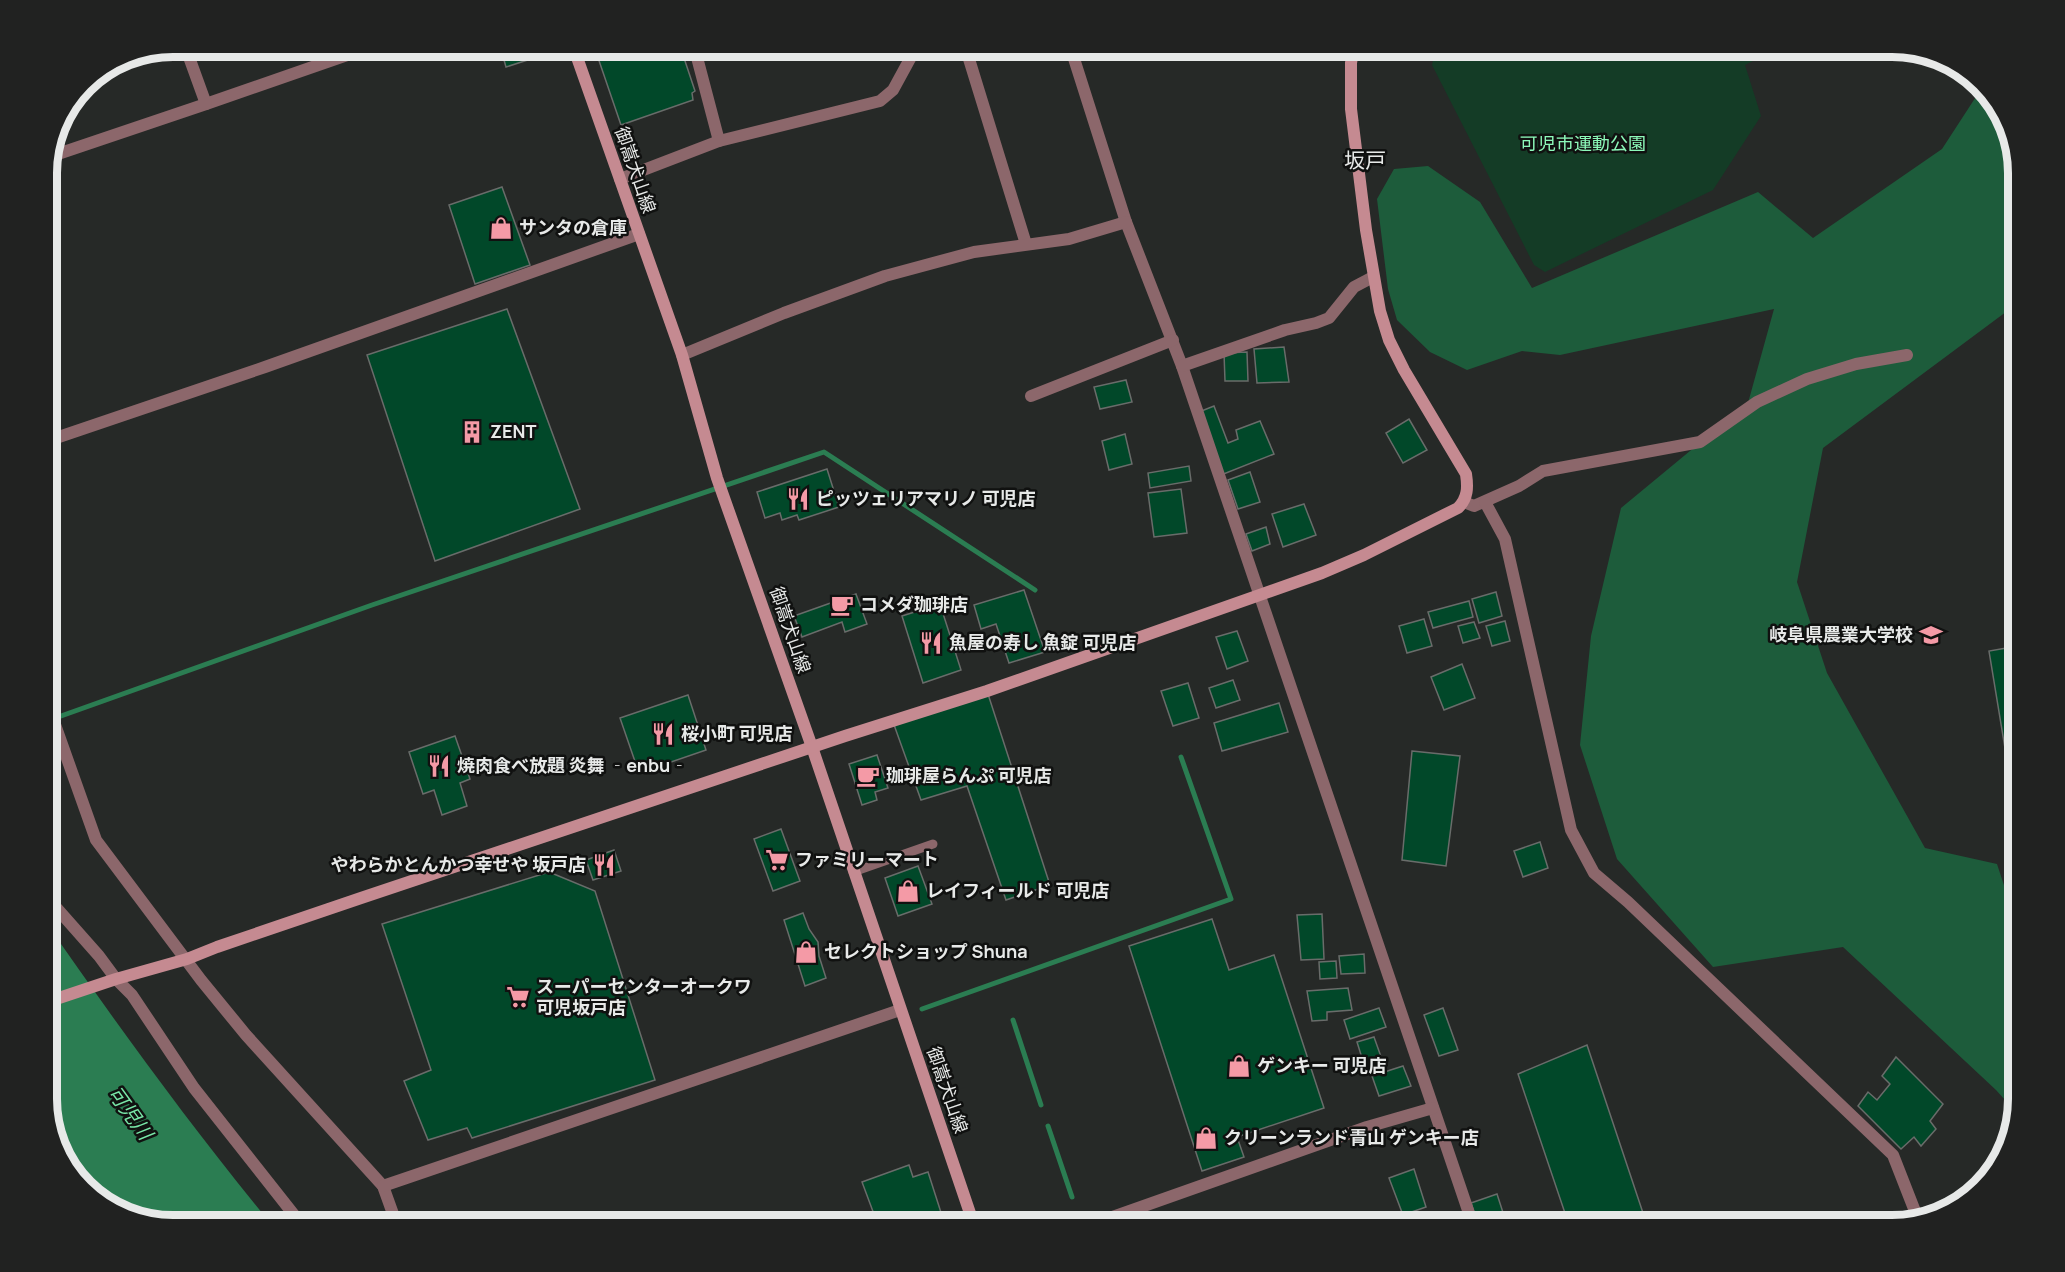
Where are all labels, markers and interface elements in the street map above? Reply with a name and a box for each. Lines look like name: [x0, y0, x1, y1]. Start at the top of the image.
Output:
street label: 御嵩犬山線: [610, 123, 662, 216]
park label: 可児市運動公園: [1520, 131, 1646, 155]
district label: 坂戸: [1344, 146, 1386, 174]
shop icon: サンタの倉庫: [488, 215, 514, 241]
place label: サンタの倉庫: [519, 215, 627, 239]
building icon: ZENT: [459, 419, 485, 445]
place label: ZENT: [490, 419, 536, 443]
restaurant icon: ピッツェリアマリノ 可児店: [785, 486, 811, 512]
place label: ピッツェリアマリノ 可児店: [816, 486, 1036, 510]
street label: 御嵩犬山線: [765, 583, 817, 676]
cafe icon: コメダ珈琲店: [829, 592, 855, 618]
place label: コメダ珈琲店: [860, 592, 968, 616]
place label: 岐阜県農業大学校: [1769, 622, 1913, 646]
school or university icon: 岐阜県農業大学校: [1918, 622, 1944, 648]
restaurant icon: 魚屋の寿し 魚錠 可児店: [918, 630, 944, 656]
place label: 魚屋の寿し 魚錠 可児店: [949, 630, 1136, 654]
restaurant icon: 桜小町 可児店: [650, 721, 676, 747]
place label: 桜小町 可児店: [681, 721, 793, 745]
restaurant icon: 焼肉食べ放題 炎舞 ‐enbu‐: [426, 753, 452, 779]
place label: 焼肉食べ放題 炎舞 ‐enbu‐: [457, 753, 688, 777]
cafe icon: 珈琲屋らんぷ 可児店: [855, 763, 881, 789]
place label: 珈琲屋らんぷ 可児店: [886, 763, 1052, 787]
supermarket icon: ファミリーマート: [764, 847, 790, 873]
place label: ファミリーマート: [795, 847, 939, 871]
place label: やわらかとんかつ幸せや 坂戸店: [330, 852, 586, 876]
restaurant icon: やわらかとんかつ幸せや 坂戸店: [591, 852, 617, 878]
shop icon: レイフィールド 可児店: [895, 878, 921, 904]
place label: レイフィールド 可児店: [926, 878, 1109, 902]
shop icon: セレクトショップ Shuna: [793, 939, 819, 965]
place label: セレクトショップ Shuna: [824, 939, 1028, 963]
place label: スーパーセンターオークワ 可児坂戸店: [536, 974, 752, 1019]
supermarket icon: スーパーセンターオークワ 可児坂戸店: [505, 984, 531, 1010]
street label: 御嵩犬山線: [922, 1043, 974, 1136]
shop icon: ゲンキー 可児店: [1226, 1053, 1252, 1079]
place label: ゲンキー 可児店: [1257, 1053, 1387, 1077]
water label: 可児川: [102, 1081, 160, 1147]
shop icon: クリーンランド青山 ゲンキー店: [1193, 1125, 1219, 1151]
place label: クリーンランド青山 ゲンキー店: [1224, 1125, 1479, 1149]

